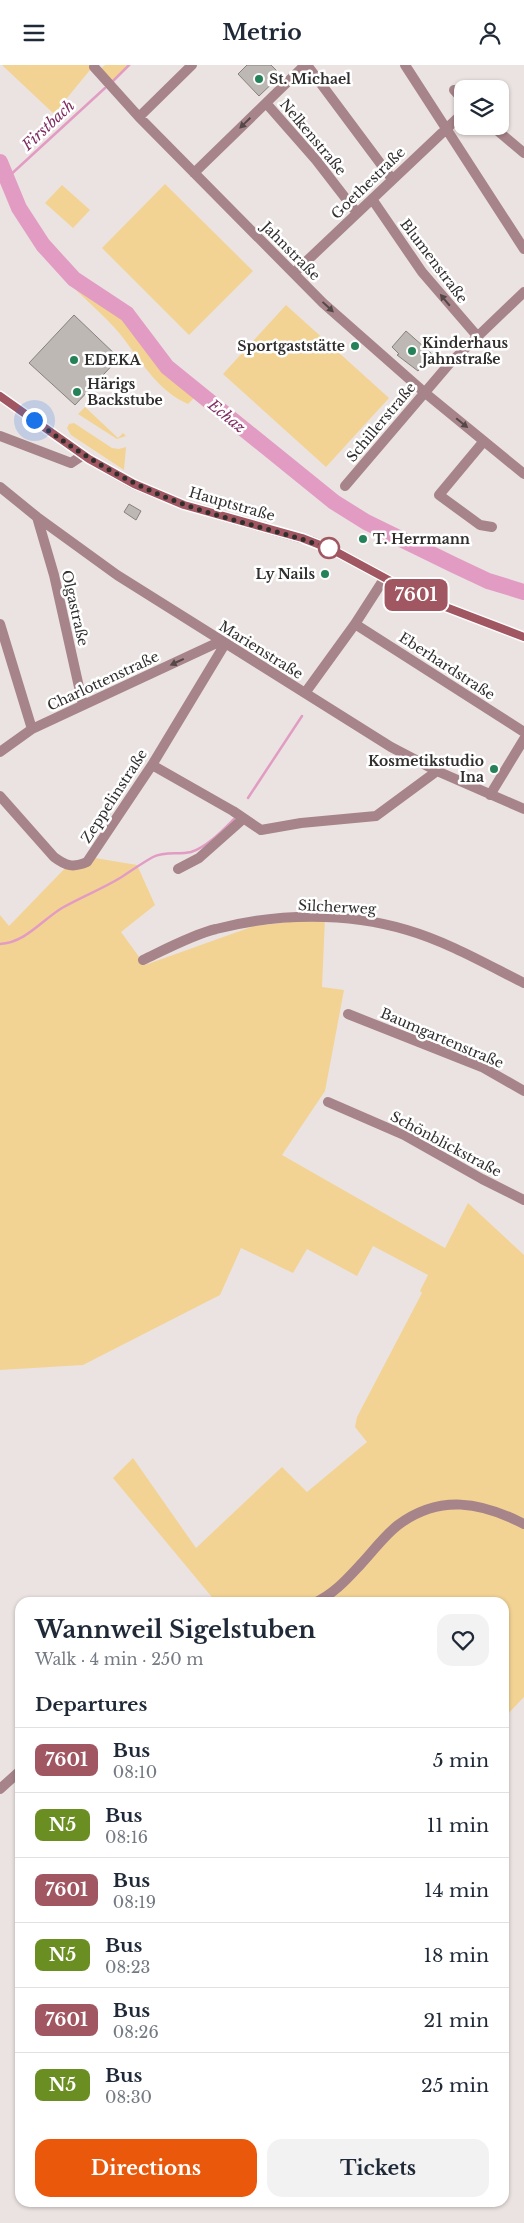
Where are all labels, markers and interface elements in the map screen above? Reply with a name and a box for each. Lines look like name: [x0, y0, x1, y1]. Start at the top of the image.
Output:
icon: menu: [20, 19, 48, 47]
text: Metrio: [222, 19, 302, 46]
icon: person: [476, 19, 504, 47]
place label: St. Michael: [269, 70, 351, 88]
marker: St. Michael: [253, 73, 265, 85]
map controls: [454, 80, 509, 135]
button: layers: [454, 80, 509, 135]
street label: Nelkenstraße: [276, 95, 350, 179]
water label: Firstbach: [17, 96, 79, 155]
one-way arrow: [239, 117, 251, 129]
street label: Goethestraße: [327, 143, 409, 223]
street label: Blumenstraße: [396, 215, 472, 307]
street label: Jahnstraße: [256, 216, 324, 284]
one-way arrow: [440, 294, 451, 307]
one-way arrow: [322, 301, 334, 313]
place label: Kinderhaus Jahnstraße: [419, 334, 509, 368]
place label: Sportgaststätte: [237, 337, 345, 355]
marker: Sportgaststätte: [349, 340, 361, 352]
marker: Kinderhaus Jahnstraße: [406, 345, 418, 357]
place label: EDEKA: [84, 351, 142, 369]
marker: EDEKA: [68, 354, 80, 366]
place label: Härigs Backstube: [87, 375, 163, 409]
street label: Schillerstraße: [342, 379, 420, 465]
marker: Härigs Backstube: [71, 386, 83, 398]
water label: Echaz: [204, 395, 250, 437]
your location: [22, 408, 47, 433]
one-way arrow: [456, 417, 468, 428]
street label: Hauptstraße: [187, 483, 277, 525]
place label: T. Herrmann: [373, 530, 470, 548]
marker: T. Herrmann: [357, 533, 369, 545]
unlabelled marker: [318, 537, 340, 559]
place label: Ly Nails: [256, 565, 315, 583]
street label: Olgastraße: [58, 568, 92, 648]
marker: Ly Nails: [319, 568, 331, 580]
line badge: 7601: [381, 579, 451, 611]
text: 7601: [395, 584, 437, 606]
street label: Marienstraße: [216, 617, 306, 683]
street label: Eberhardstraße: [396, 628, 498, 704]
street label: Charlottenstraße: [44, 647, 162, 715]
one-way arrow: [170, 658, 184, 666]
street label: Zeppelinstraße: [77, 746, 151, 846]
place label: Kosmetikstudio Ina: [368, 752, 484, 786]
marker: Kosmetikstudio Ina: [488, 763, 500, 775]
street label: Silcherweg: [297, 896, 377, 918]
street label: Baumgartenstraße: [378, 1004, 506, 1072]
street label: Schönblickstraße: [387, 1107, 505, 1181]
button: heart: [437, 1614, 489, 1666]
text: Wannweil Sigelstuben: [35, 1615, 316, 1644]
text: Walk · 4 min · 250 m: [35, 1649, 203, 1669]
text: Departures: [35, 1693, 147, 1716]
text: Bus: [113, 1739, 150, 1762]
text: 7601: [45, 1749, 88, 1771]
text: 5 min: [433, 1749, 489, 1772]
text: 08:10: [113, 1762, 157, 1782]
text: Bus: [105, 1804, 142, 1827]
text: N5: [49, 1814, 76, 1836]
text: 11 min: [427, 1814, 489, 1837]
text: 08:16: [105, 1827, 148, 1847]
text: Bus: [113, 1869, 150, 1892]
text: 7601: [45, 1879, 88, 1901]
text: 14 min: [424, 1879, 489, 1902]
text: 08:19: [113, 1892, 156, 1912]
text: Bus: [105, 1934, 142, 1957]
text: N5: [49, 1944, 76, 1966]
text: 18 min: [424, 1944, 489, 1967]
text: 08:23: [105, 1957, 150, 1977]
text: Bus: [113, 1999, 150, 2022]
text: 7601: [45, 2009, 88, 2031]
text: 21 min: [423, 2009, 489, 2032]
text: 08:26: [113, 2022, 159, 2042]
text: Bus: [105, 2064, 142, 2087]
text: N5: [49, 2074, 76, 2096]
text: 25 min: [421, 2074, 489, 2097]
text: 08:30: [105, 2087, 152, 2107]
button: Directions: [35, 2139, 257, 2197]
button: Tickets: [267, 2139, 489, 2197]

